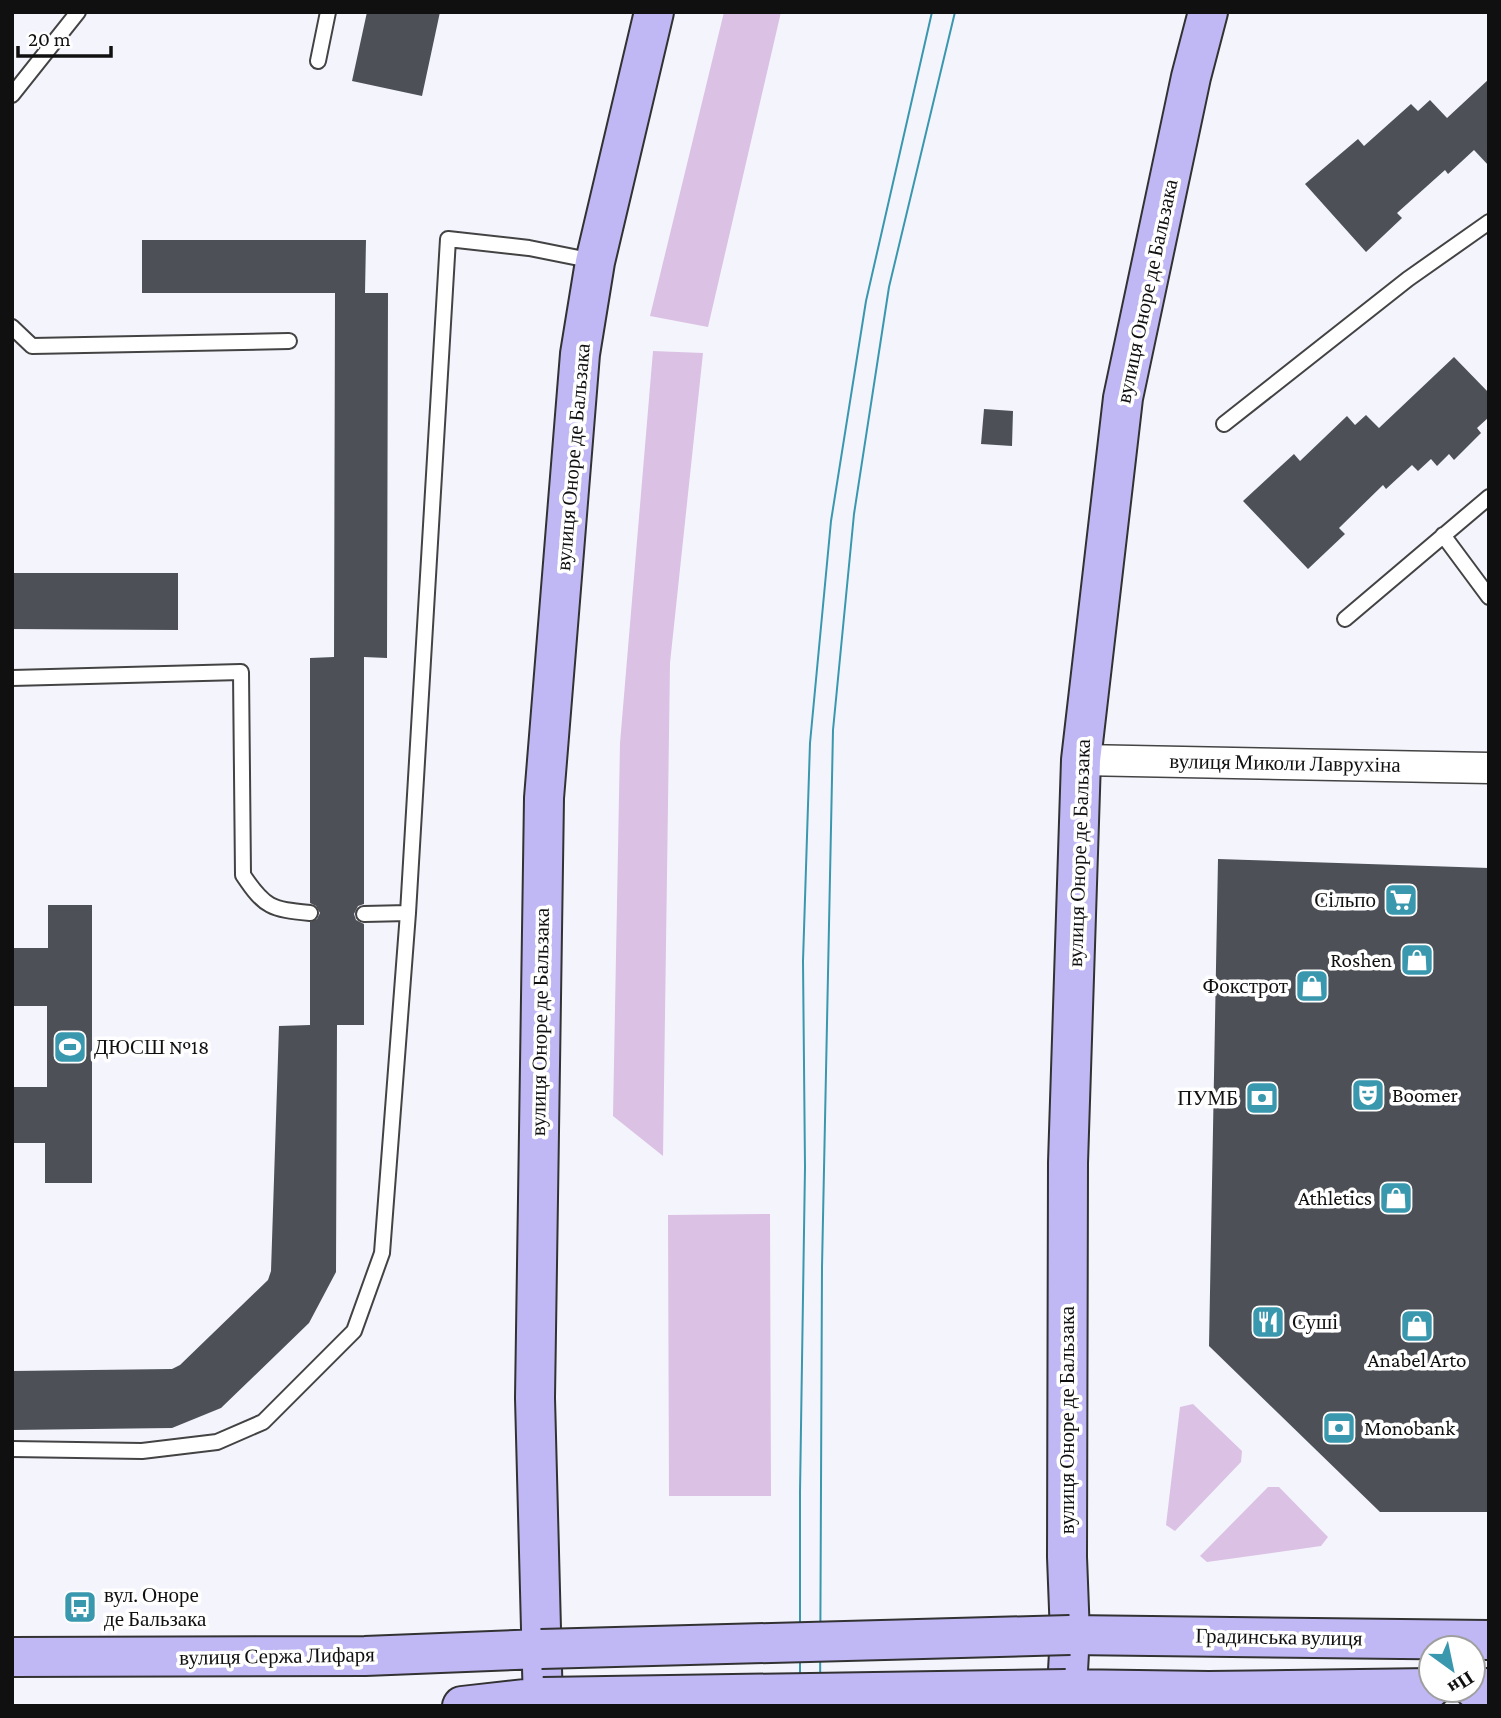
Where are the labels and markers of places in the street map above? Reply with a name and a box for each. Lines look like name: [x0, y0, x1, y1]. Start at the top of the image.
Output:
supermarket icon: Сільпо: [1382, 881, 1420, 919]
place label: Сільпо: [1314, 888, 1376, 912]
shop icon: Roshen: [1398, 941, 1436, 979]
place label: Roshen: [1330, 948, 1392, 972]
shop icon: Фокстрот: [1293, 967, 1331, 1005]
place label: Фокстрот: [1203, 974, 1288, 998]
sports icon: ДЮСШ №18: [51, 1028, 89, 1066]
place label: ДЮСШ №18: [94, 1035, 209, 1059]
theatre icon: Boomer: [1349, 1076, 1387, 1114]
bank icon: ПУМБ: [1243, 1079, 1281, 1117]
place label: Boomer: [1392, 1083, 1458, 1107]
place label: ПУМБ: [1177, 1086, 1238, 1110]
shop icon: Athletics: [1377, 1179, 1415, 1217]
place label: Athletics: [1298, 1186, 1372, 1210]
restaurant icon: Суші: [1249, 1303, 1287, 1341]
shop icon: Anabel Arto: [1398, 1307, 1436, 1345]
place label: Суші: [1292, 1310, 1338, 1334]
place label: Anabel Arto: [1367, 1348, 1467, 1372]
bank icon: Monobank: [1320, 1409, 1358, 1447]
place label: Monobank: [1364, 1416, 1455, 1440]
place label: вул. Оноре де Бальзака: [104, 1583, 207, 1631]
bus stop icon: вул. Оноре де Бальзака: [61, 1588, 99, 1626]

